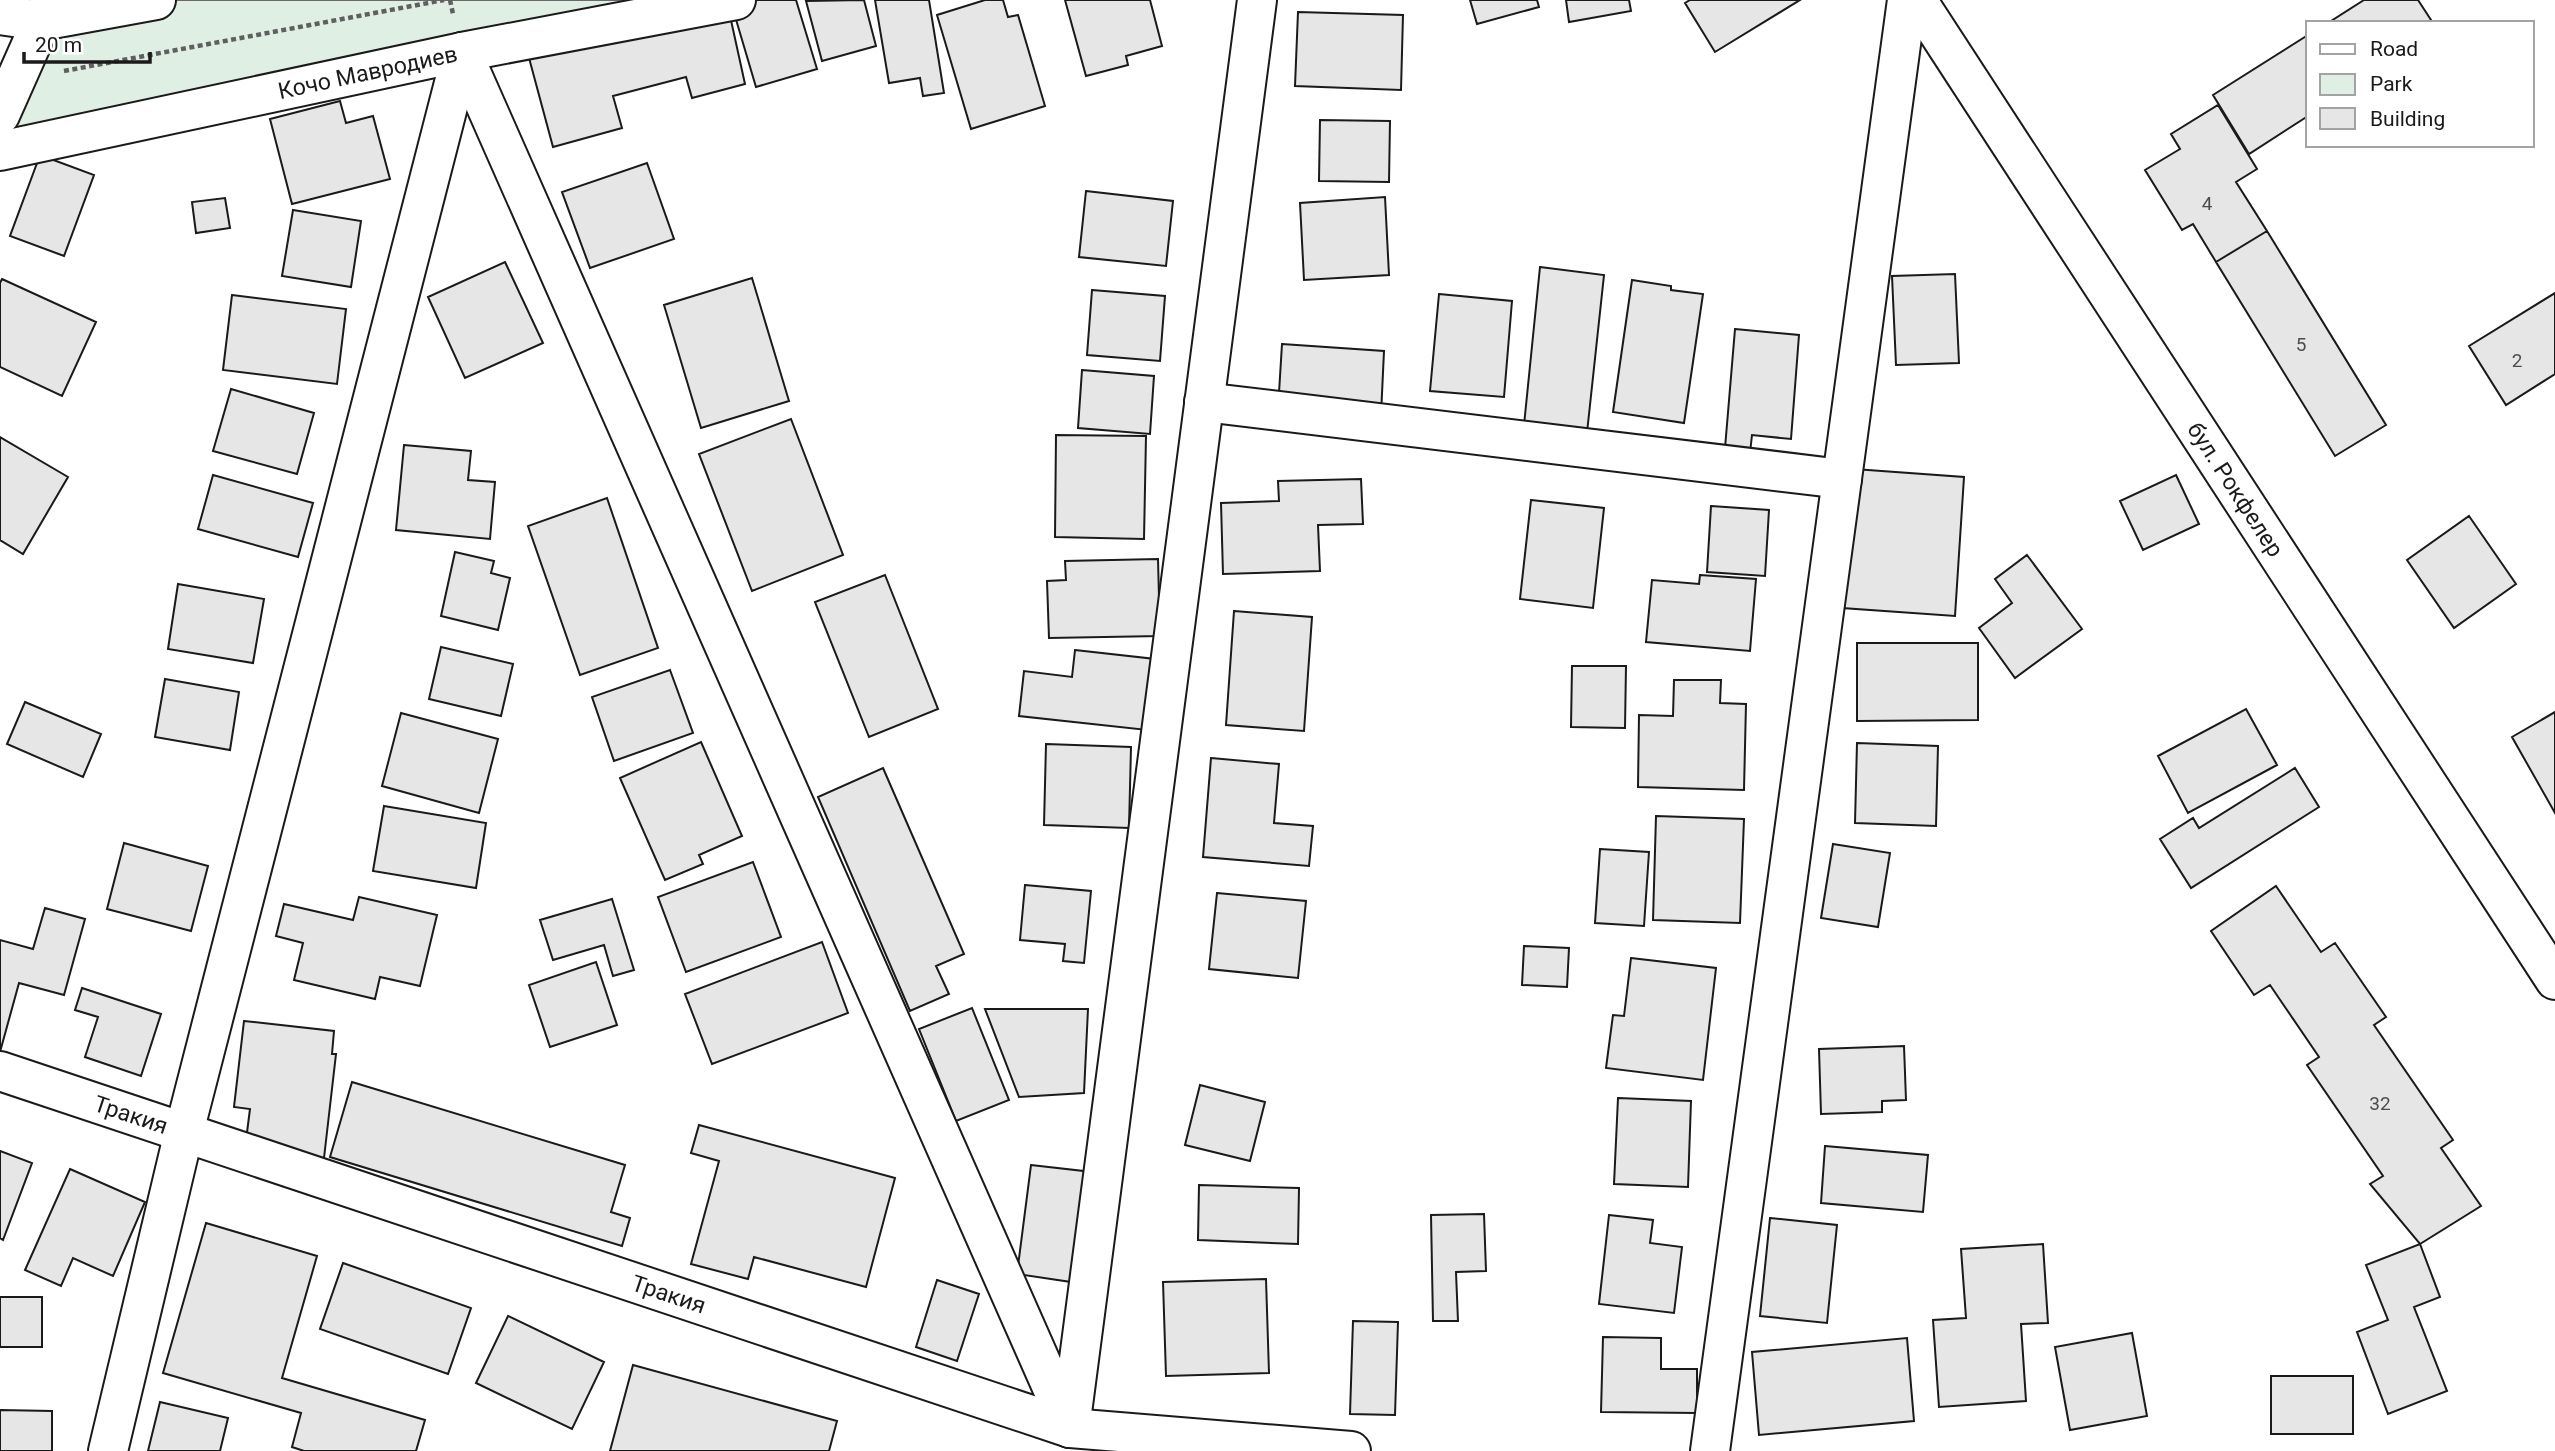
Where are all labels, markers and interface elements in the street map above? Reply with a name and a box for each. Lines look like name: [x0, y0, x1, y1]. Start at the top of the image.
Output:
scale bar: [24, 21, 150, 65]
legend: [2306, 21, 2534, 147]
text: 20 m: [35, 33, 82, 57]
text: Road: [2370, 37, 2418, 61]
street label: Кочо Мавродиев: [276, 40, 460, 105]
text: Park: [2370, 72, 2413, 96]
text: Building: [2370, 107, 2445, 131]
house number: 4: [2202, 192, 2213, 215]
house number: 5: [2296, 333, 2306, 356]
house number: 2: [2512, 349, 2522, 372]
street label: бул. Рокфелер: [2182, 417, 2289, 562]
street label: Тракия: [90, 1090, 171, 1140]
house number: 32: [2369, 1092, 2391, 1115]
street label: Тракия: [628, 1270, 709, 1319]

